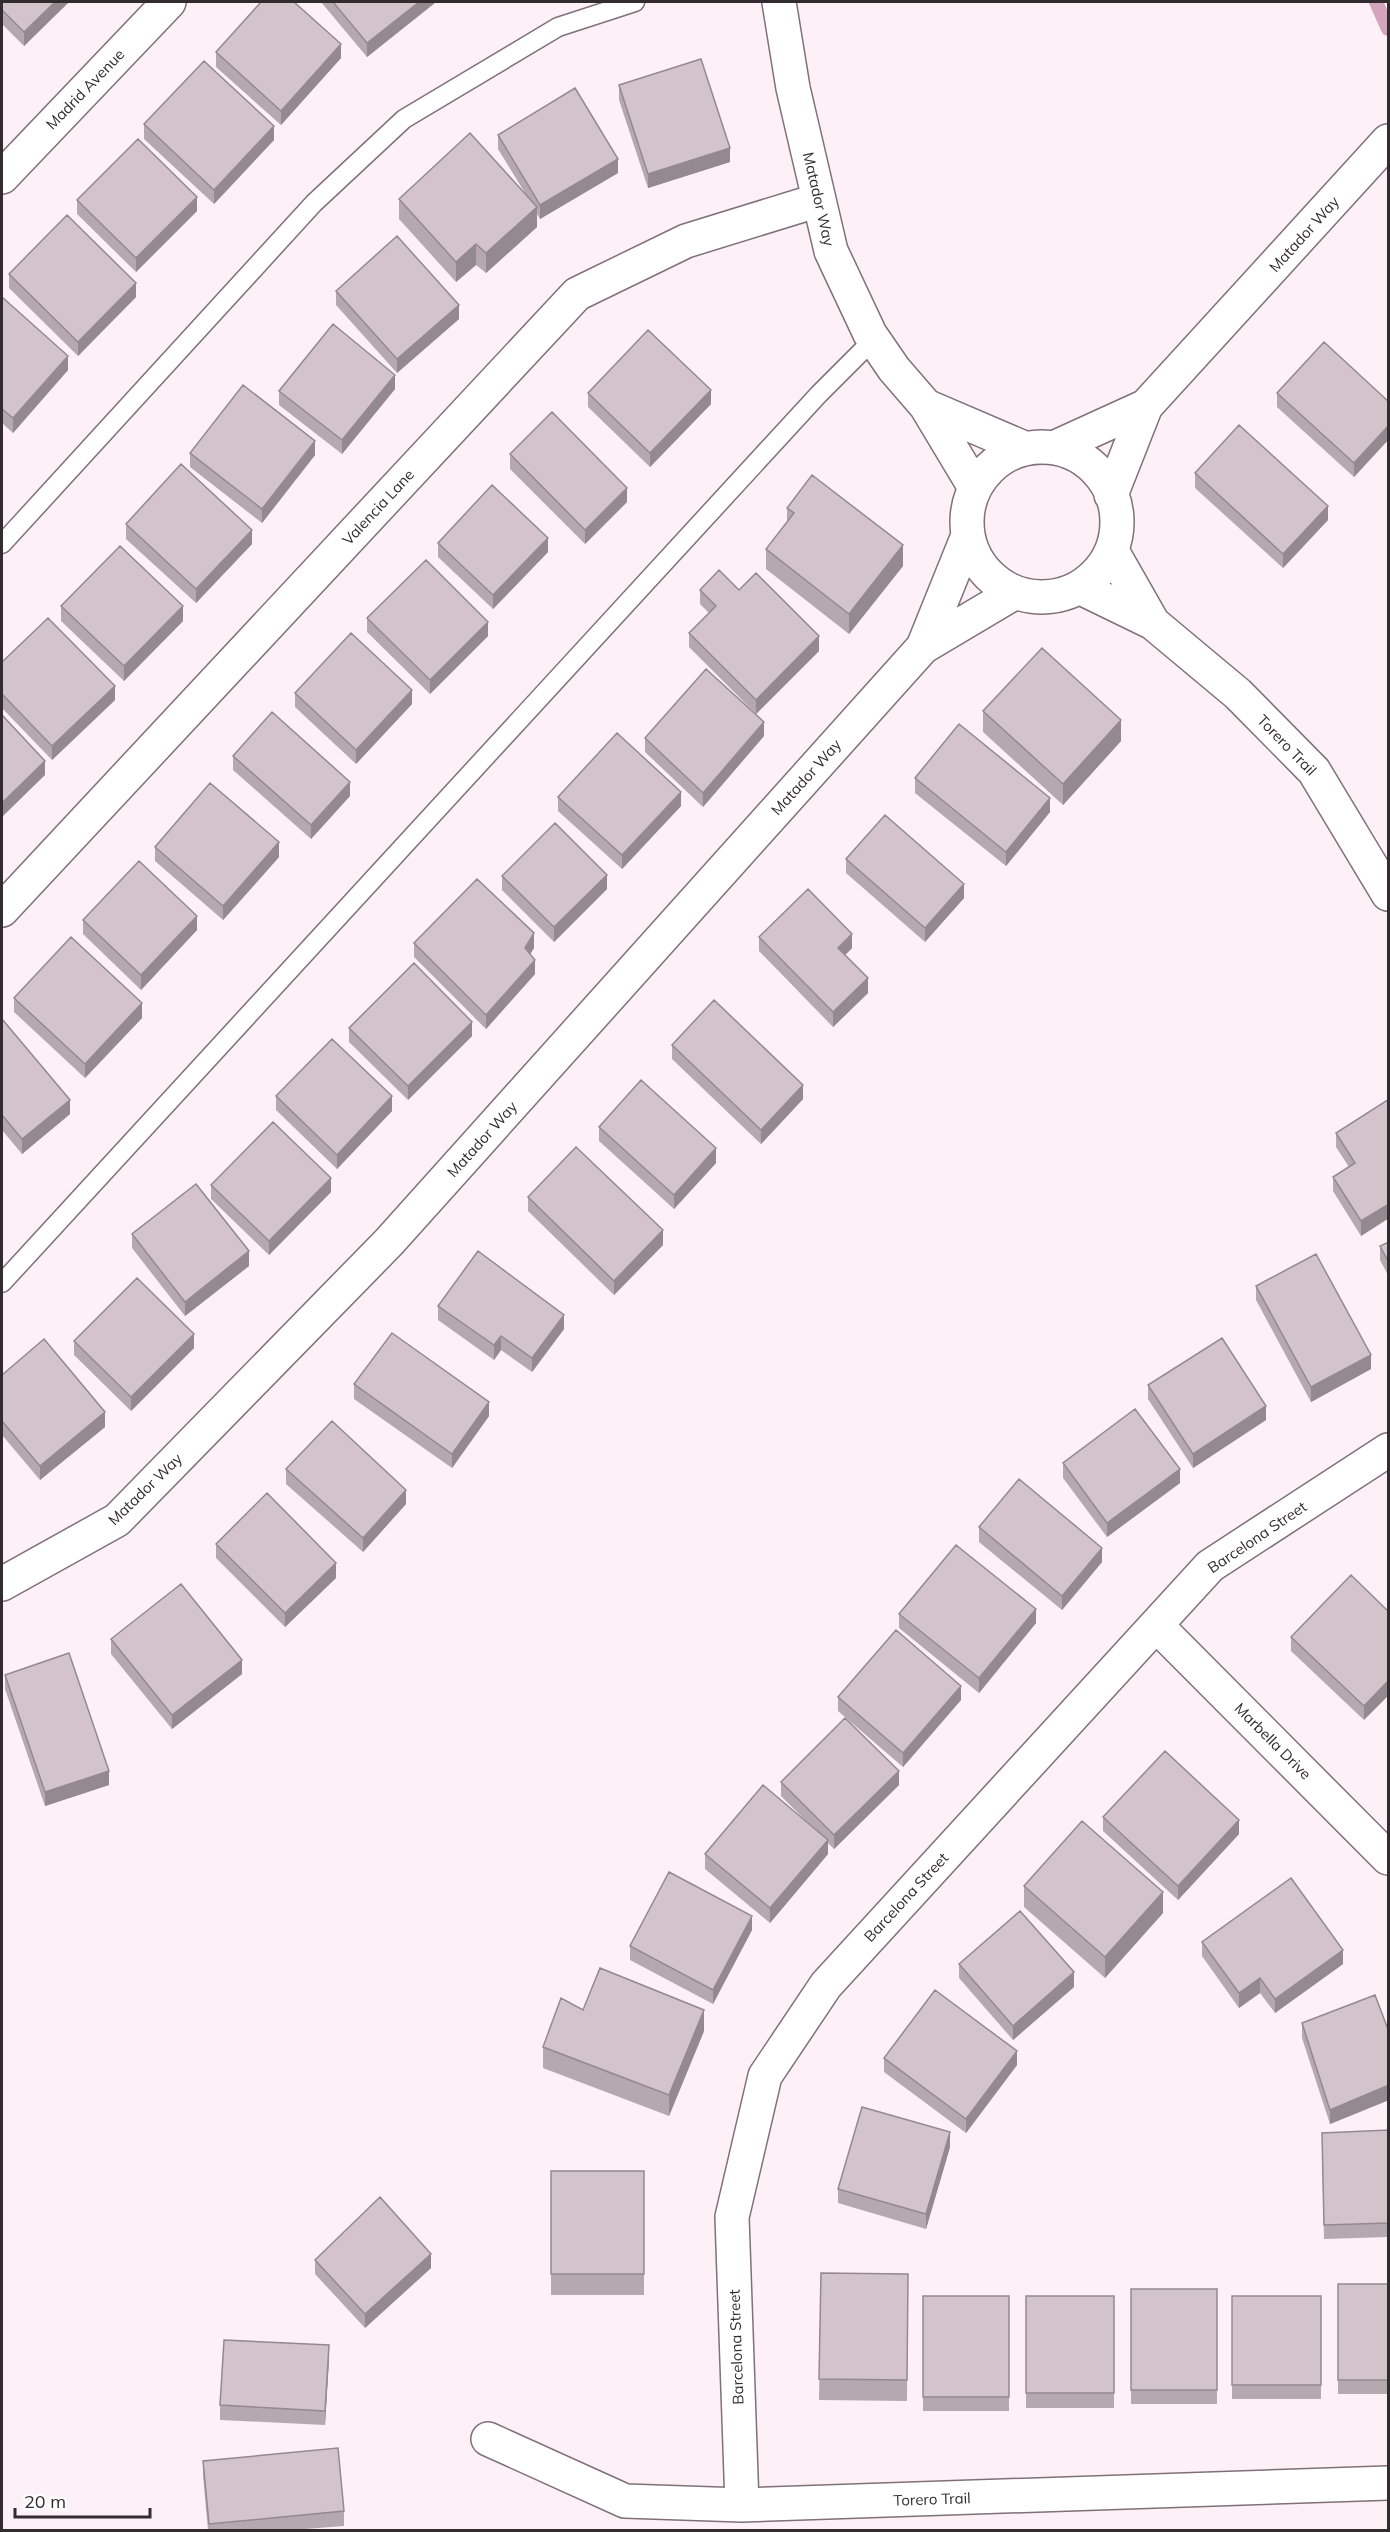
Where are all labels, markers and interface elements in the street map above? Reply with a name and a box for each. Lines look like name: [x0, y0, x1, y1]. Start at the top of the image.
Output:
street label: Madrid Avenue: [42, 45, 128, 133]
street label: Matador Way: [799, 150, 839, 248]
street label: Matador Way: [1265, 192, 1343, 276]
street label: Valencia Lane: [338, 465, 418, 549]
street label: Torero Trail: [1253, 711, 1321, 779]
street label: Matador Way: [767, 735, 845, 819]
street label: Matador Way: [443, 1097, 521, 1181]
street label: Matador Way: [104, 1449, 186, 1529]
street label: Barcelona Street: [1204, 1497, 1310, 1577]
street label: Marbella Drive: [1231, 1699, 1315, 1783]
street label: Barcelona Street: [860, 1848, 952, 1946]
street label: Barcelona Street: [724, 2289, 748, 2405]
scale bar: [15, 2481, 150, 2519]
street label: Torero Trail: [893, 2488, 971, 2510]
text: 20 m: [24, 2490, 66, 2513]

